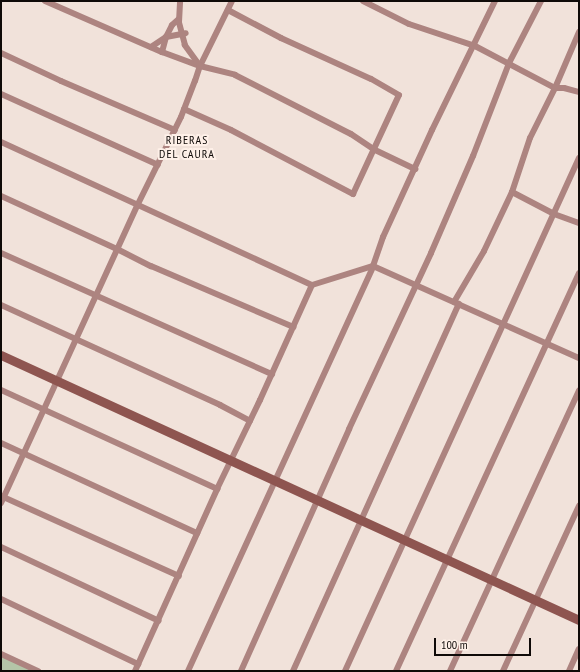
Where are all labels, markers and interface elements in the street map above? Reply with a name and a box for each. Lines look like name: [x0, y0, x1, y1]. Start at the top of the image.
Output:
district label: RIBERAS DEL CAURA: [159, 133, 215, 161]
scale bar: [436, 630, 533, 656]
text: 100 m: [441, 637, 468, 652]

